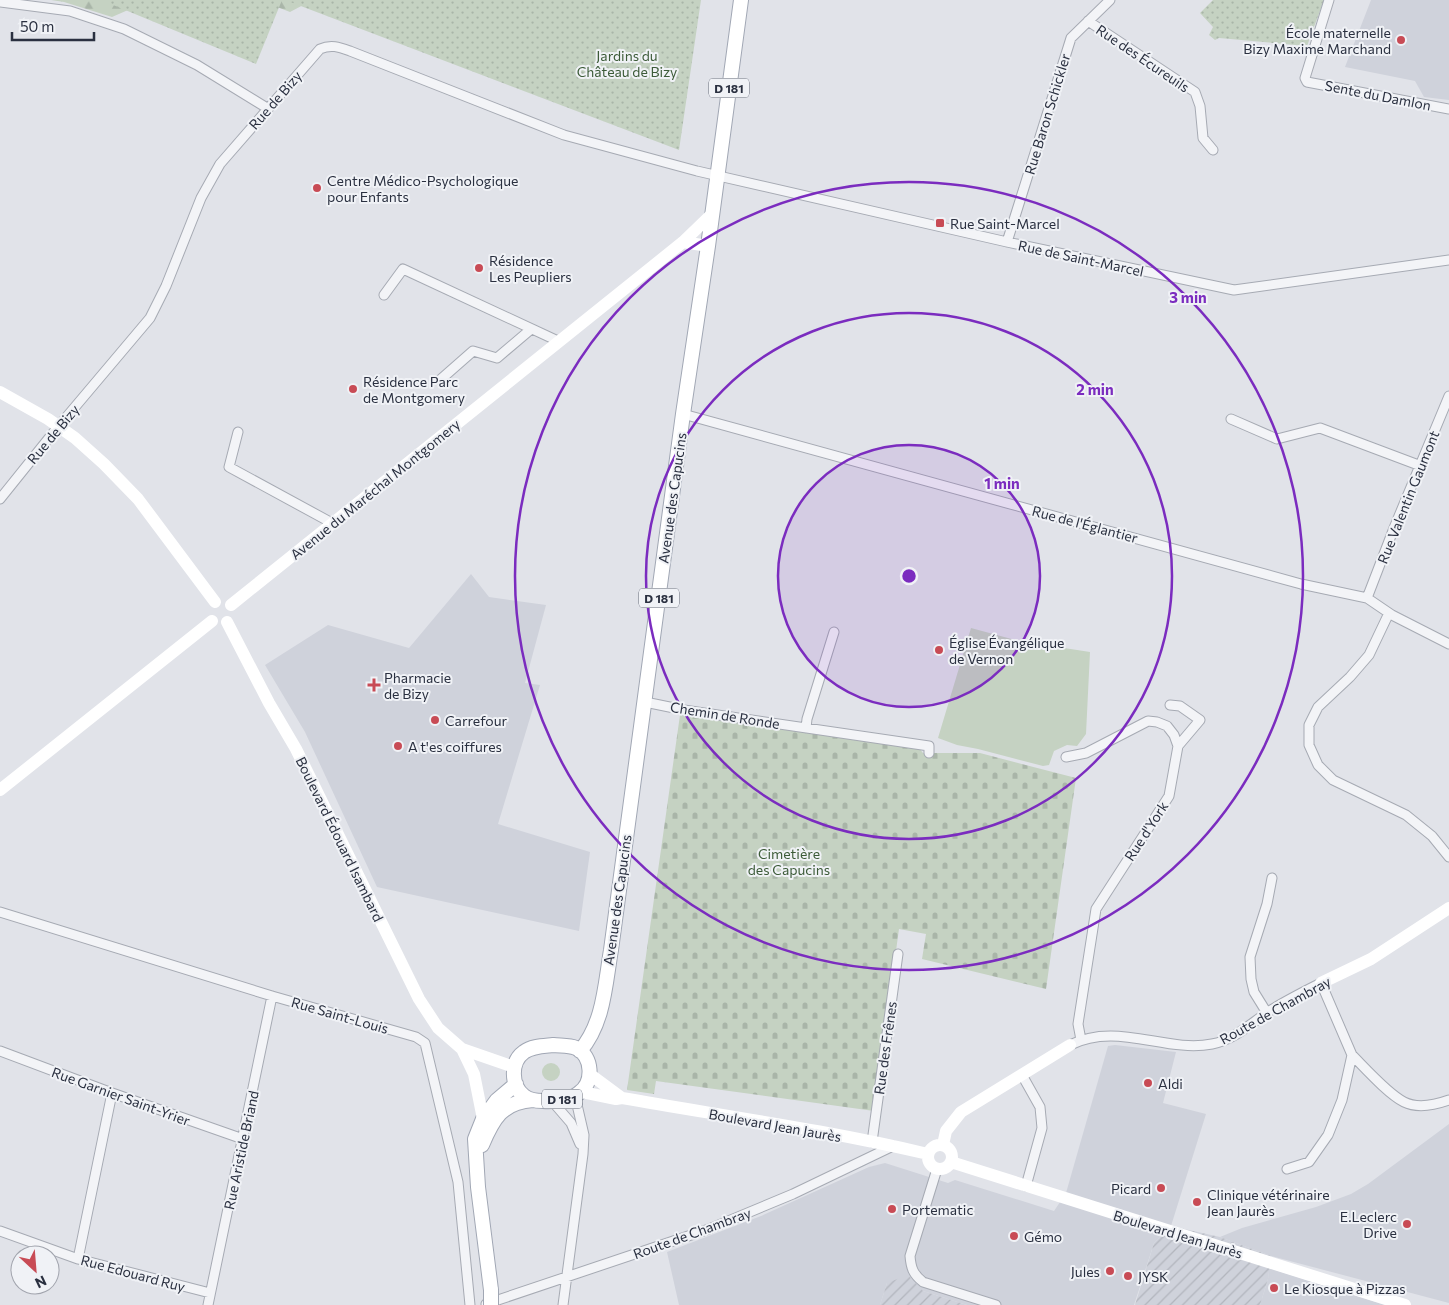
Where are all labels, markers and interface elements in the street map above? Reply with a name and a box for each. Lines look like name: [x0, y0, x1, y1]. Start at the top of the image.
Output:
scale bar: [12, 10, 95, 42]
text: 50 m: [20, 17, 54, 35]
street label: Rue des Écureuils: [1093, 21, 1193, 95]
place label: École maternelle Bizy Maxime Marchand: [1243, 24, 1391, 57]
marker: École maternelle Bizy Maxime Marchand: [1395, 34, 1407, 46]
park label: Jardins du Château de Bizy: [577, 47, 677, 80]
street label: Rue Baron Schickler: [1020, 51, 1074, 177]
street label: Rue de Bizy: [245, 67, 305, 133]
street label: Sente du Damlon: [1324, 76, 1432, 114]
road number: D 181: [709, 78, 749, 98]
place label: Centre Médico-Psychologique pour Enfants: [327, 172, 518, 205]
marker: Centre Médico-Psychologique pour Enfants: [311, 182, 323, 194]
place label: Rue Saint-Marcel: [950, 215, 1060, 232]
marker: Rue Saint-Marcel: [934, 217, 946, 229]
street label: Rue de Saint-Marcel: [1017, 236, 1145, 280]
place label: Résidence Les Peupliers: [489, 252, 572, 285]
marker: Résidence Les Peupliers: [473, 262, 485, 274]
text: 3 min: [1169, 288, 1207, 306]
place label: Résidence Parc de Montgomery: [363, 373, 465, 406]
text: 2 min: [1076, 380, 1114, 398]
marker: Résidence Parc de Montgomery: [347, 383, 359, 395]
street label: Rue de Bizy: [23, 401, 83, 467]
street label: Avenue du Maréchal Montgomery: [287, 415, 463, 563]
street label: Rue Valentin Gaumont: [1373, 428, 1443, 566]
street label: Avenue des Capucins: [654, 432, 690, 564]
text: 1 min: [984, 474, 1020, 492]
street label: Rue de l'Églantier: [1030, 502, 1140, 546]
centre of rings: [900, 567, 918, 585]
road number: D 181: [639, 588, 679, 608]
place label: Église Évangélique de Vernon: [949, 634, 1064, 667]
marker: Église Évangélique de Vernon: [933, 644, 945, 656]
place label: Pharmacie de Bizy: [384, 669, 451, 702]
marker: Pharmacie de Bizy: [368, 679, 380, 691]
street label: Chemin de Ronde: [669, 698, 781, 732]
place label: Carrefour: [445, 712, 508, 729]
marker: Carrefour: [429, 714, 441, 726]
place label: A t'es coiffures: [408, 738, 502, 755]
marker: A t'es coiffures: [392, 740, 404, 752]
street label: Boulevard Édouard Isambard: [293, 754, 387, 924]
street label: Rue d'York: [1120, 798, 1172, 864]
street label: Avenue des Capucins: [599, 834, 635, 966]
park label: Cimetière des Capucins: [748, 845, 830, 878]
street label: Route de Chambray: [1217, 972, 1333, 1048]
street label: Rue Saint-Louis: [290, 993, 390, 1037]
street label: Rue des Frênes: [870, 1000, 900, 1096]
street label: Rue Garnier Saint-Yrier: [50, 1063, 193, 1129]
place label: Aldi: [1158, 1075, 1183, 1092]
marker: Aldi: [1142, 1077, 1154, 1089]
street label: Rue Aristide Briand: [220, 1089, 262, 1211]
road number: D 181: [542, 1090, 582, 1108]
street label: Boulevard Jean Jaurès: [707, 1105, 843, 1145]
place label: Picard: [1111, 1180, 1151, 1197]
marker: Picard: [1155, 1182, 1167, 1194]
place label: Clinique vétérinaire Jean Jaurès: [1207, 1186, 1330, 1219]
marker: Clinique vétérinaire Jean Jaurès: [1191, 1196, 1203, 1208]
place label: Portematic: [902, 1201, 973, 1218]
marker: Portematic: [886, 1203, 898, 1215]
street label: Route de Chambray: [631, 1204, 753, 1262]
street label: Boulevard Jean Jaurès: [1111, 1206, 1245, 1262]
place label: E.Leclerc Drive: [1340, 1208, 1397, 1241]
marker: E.Leclerc Drive: [1401, 1218, 1413, 1230]
place label: Gémo: [1024, 1228, 1062, 1245]
marker: Gémo: [1008, 1230, 1020, 1242]
north arrow: [10, 1245, 60, 1295]
street label: Rue Edouard Ruy: [79, 1251, 187, 1295]
place label: Jules: [1071, 1263, 1100, 1280]
marker: Jules: [1104, 1265, 1116, 1277]
place label: JYSK: [1138, 1268, 1169, 1285]
marker: JYSK: [1122, 1270, 1134, 1282]
text: N: [32, 1272, 49, 1292]
place label: Le Kiosque à Pizzas: [1284, 1280, 1406, 1297]
marker: Le Kiosque à Pizzas: [1268, 1282, 1280, 1294]

